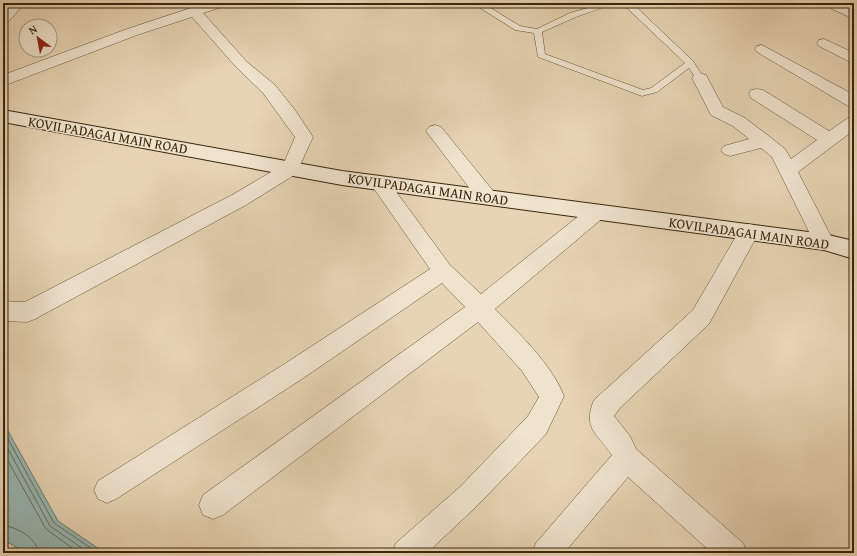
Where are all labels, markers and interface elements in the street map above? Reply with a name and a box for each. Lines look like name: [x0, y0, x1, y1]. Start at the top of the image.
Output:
north arrow: [18, 18, 58, 58]
text: N: [25, 20, 41, 38]
street label: KOVILPADAGAI MAIN ROAD: [27, 111, 189, 159]
street label: KOVILPADAGAI MAIN ROAD: [347, 168, 509, 210]
street label: KOVILPADAGAI MAIN ROAD: [668, 212, 830, 254]

